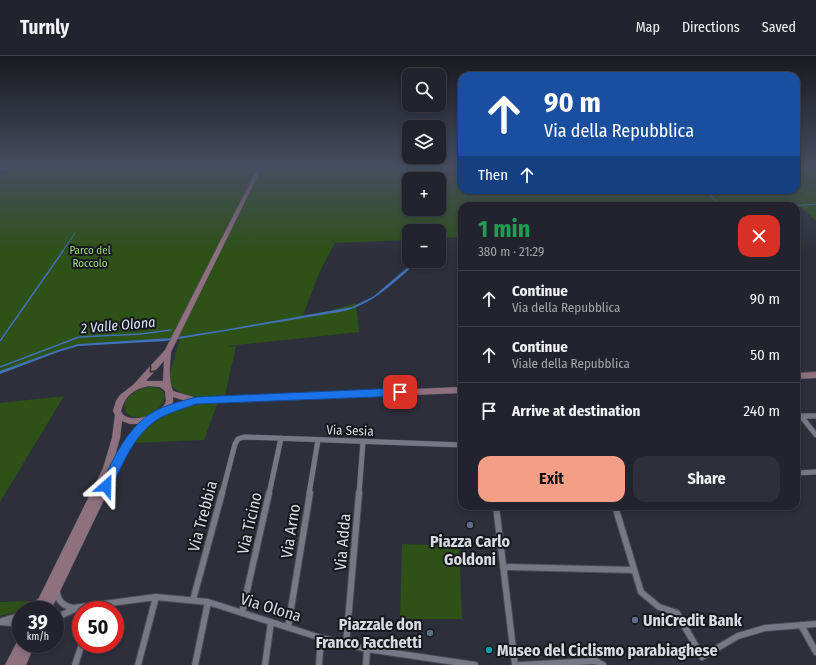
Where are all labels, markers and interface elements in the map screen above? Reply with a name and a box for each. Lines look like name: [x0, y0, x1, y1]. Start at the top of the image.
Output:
text: Turnly: [20, 16, 69, 39]
text: Map: [636, 19, 660, 36]
text: Directions: [682, 19, 740, 36]
text: Saved: [762, 19, 796, 36]
map controls: [402, 68, 446, 268]
button: search: [402, 68, 446, 112]
text: 90 m: [544, 86, 601, 119]
icon: ahead: [478, 88, 530, 140]
button: layers: [402, 120, 446, 164]
text: Via della Repubblica: [544, 120, 694, 142]
icon: ahead: [516, 164, 538, 186]
text: Then: [478, 166, 508, 184]
button: +: [402, 172, 446, 216]
text: 1 min: [478, 215, 530, 243]
button: close: [738, 215, 780, 257]
button: −: [402, 224, 446, 268]
park label: Parco del Roccolo: [69, 244, 111, 270]
text: 380 m · 21:29: [478, 244, 544, 259]
text: Continue: [512, 282, 568, 300]
icon: ahead: [478, 288, 500, 310]
text: 90 m: [750, 290, 780, 308]
text: Via della Repubblica: [512, 300, 620, 315]
water label: 2 Valle Olona: [79, 314, 156, 337]
text: Continue: [512, 338, 568, 356]
icon: ahead: [478, 344, 500, 366]
text: 50 m: [750, 346, 780, 364]
text: Viale della Repubblica: [512, 356, 630, 371]
one-way arrow: [149, 365, 157, 373]
pin: [383, 375, 417, 409]
icon: arrive: [389, 381, 411, 403]
icon: arrive: [478, 400, 500, 422]
text: Arrive at destination: [512, 402, 640, 420]
text: 240 m: [744, 402, 780, 420]
street label: Via Sesia: [326, 422, 374, 439]
button: Exit: [478, 456, 625, 502]
button: Share: [633, 456, 780, 502]
position arrow: [85, 465, 127, 507]
street label: Via Trebbia: [184, 478, 221, 554]
street label: Via Ticino: [233, 490, 266, 556]
street label: Via Arno: [277, 503, 304, 560]
street label: Via Adda: [331, 513, 354, 571]
marker: Piazza Carlo Goldoni: [465, 520, 475, 530]
place label: Piazza Carlo Goldoni: [430, 532, 511, 569]
street label: Via Olona: [238, 589, 304, 626]
speed limit sign: 50: [72, 601, 124, 653]
text: 39: [28, 610, 48, 634]
place label: UniCredit Bank: [643, 611, 743, 630]
place label: Piazzale don Franco Facchetti: [316, 615, 422, 652]
marker: UniCredit Bank: [630, 615, 640, 625]
marker: Piazzale don Franco Facchetti: [425, 628, 435, 638]
text: km/h: [27, 631, 49, 643]
place label: Museo del Ciclismo parabiaghese: [497, 641, 718, 660]
marker: Museo del Ciclismo parabiaghese: [484, 645, 494, 655]

